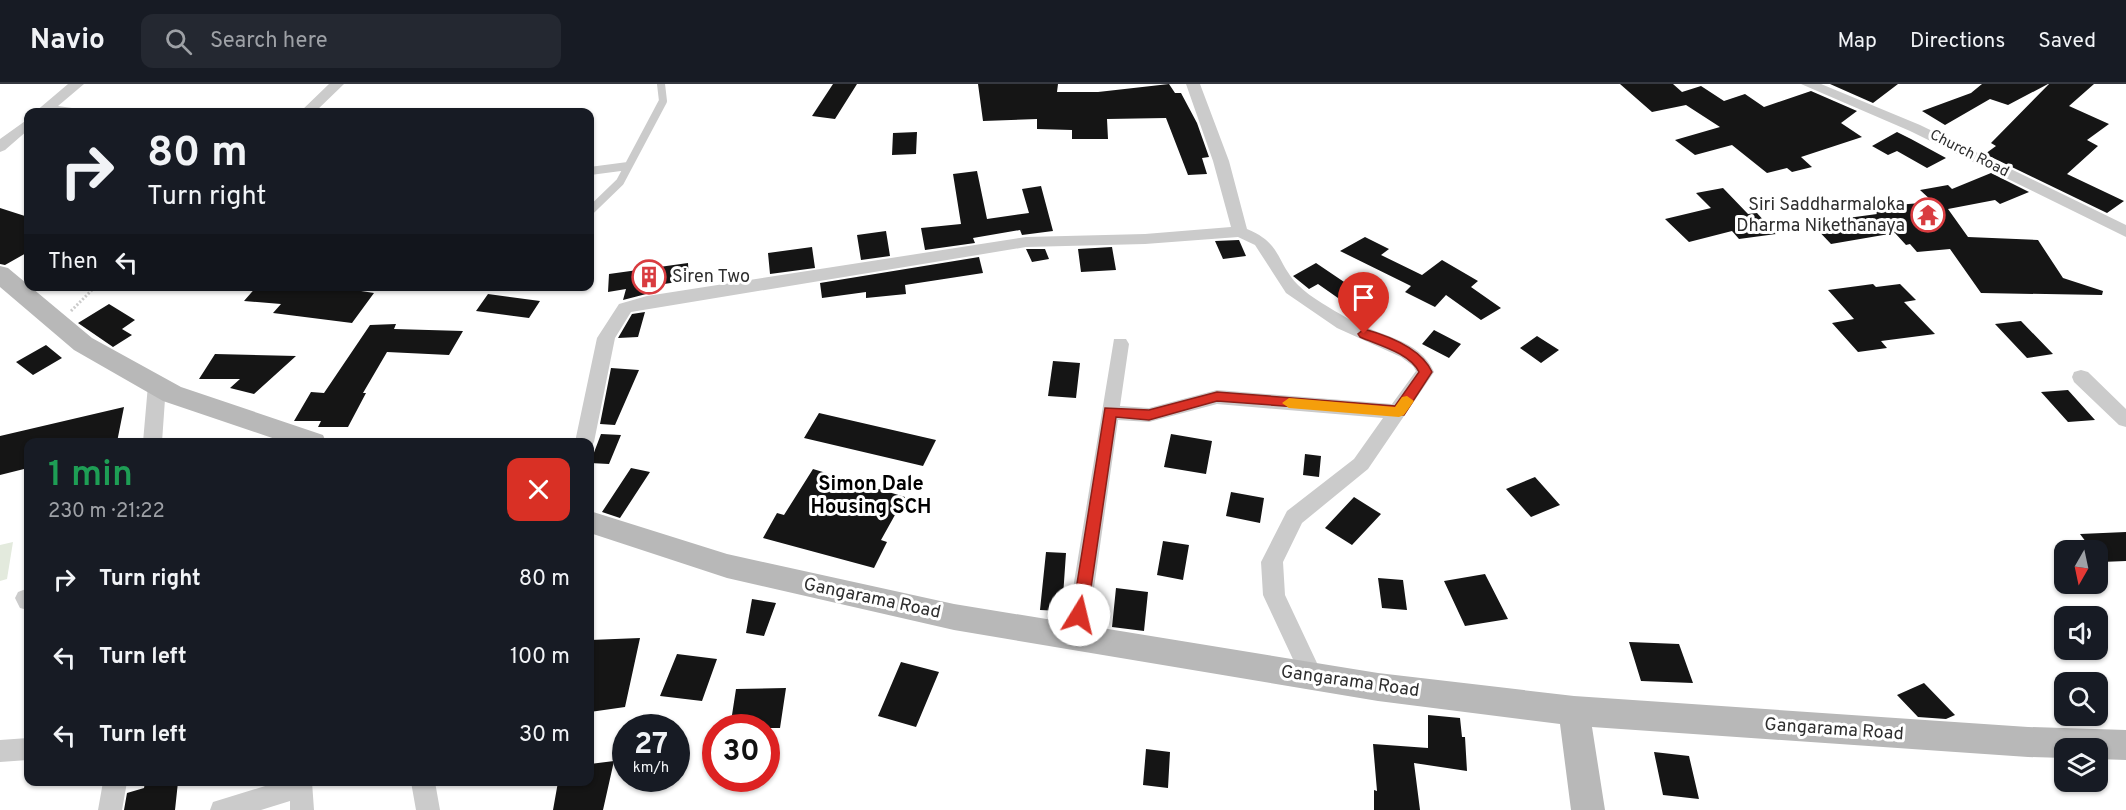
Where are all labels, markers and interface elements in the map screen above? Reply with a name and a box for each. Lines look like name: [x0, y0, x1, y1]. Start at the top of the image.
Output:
search box: [141, 14, 561, 68]
text: Navio: [30, 23, 105, 59]
icon: search: [162, 25, 195, 58]
text: Search here: [210, 28, 327, 55]
text: Map: [1837, 28, 1877, 55]
text: Directions: [1910, 28, 2005, 55]
text: Saved: [2038, 28, 2096, 55]
street label: Church Road: [1926, 126, 2012, 182]
text: 80 m: [147, 128, 248, 181]
icon: right: [48, 132, 126, 210]
text: Turn right: [147, 180, 266, 214]
place label: Siri Saddharmaloka Dharma Nikethanaya: [1736, 194, 1905, 238]
temple icon: Siri Saddharmaloka Dharma Nikethanaya: [1910, 197, 1946, 233]
icon: left: [110, 246, 143, 279]
text: Then: [48, 249, 98, 276]
building icon: Siren Two: [631, 259, 667, 295]
place label: Siren Two: [672, 266, 750, 289]
pin: [1338, 272, 1389, 334]
icon: arrive: [1347, 281, 1380, 314]
text: 1 min: [48, 453, 133, 499]
button: close: [507, 458, 570, 521]
district label: Simon Dale Housing SCH: [811, 472, 931, 521]
text: 230 m · 21:22: [48, 499, 165, 525]
north arrow: [2054, 540, 2108, 594]
map controls: [2054, 540, 2108, 792]
icon: right: [48, 563, 81, 596]
text: Turn right: [99, 566, 201, 593]
text: 80 m: [519, 566, 570, 593]
street label: Gangarama Road: [801, 573, 943, 625]
position arrow: [1047, 583, 1111, 647]
button: sound: [2054, 606, 2108, 660]
icon: left: [48, 641, 81, 674]
text: Turn left: [99, 644, 187, 671]
text: 100 m: [510, 644, 570, 671]
street label: Gangarama Road: [1279, 661, 1421, 703]
button: search: [2054, 672, 2108, 726]
speed limit sign: 30: [702, 714, 780, 792]
street label: Gangarama Road: [1764, 714, 1904, 746]
icon: left: [48, 719, 81, 752]
text: Turn left: [99, 722, 187, 749]
text: 30 m: [519, 722, 570, 749]
text: 27: [634, 727, 668, 764]
button: layers: [2054, 738, 2108, 792]
text: km/h: [633, 759, 669, 778]

